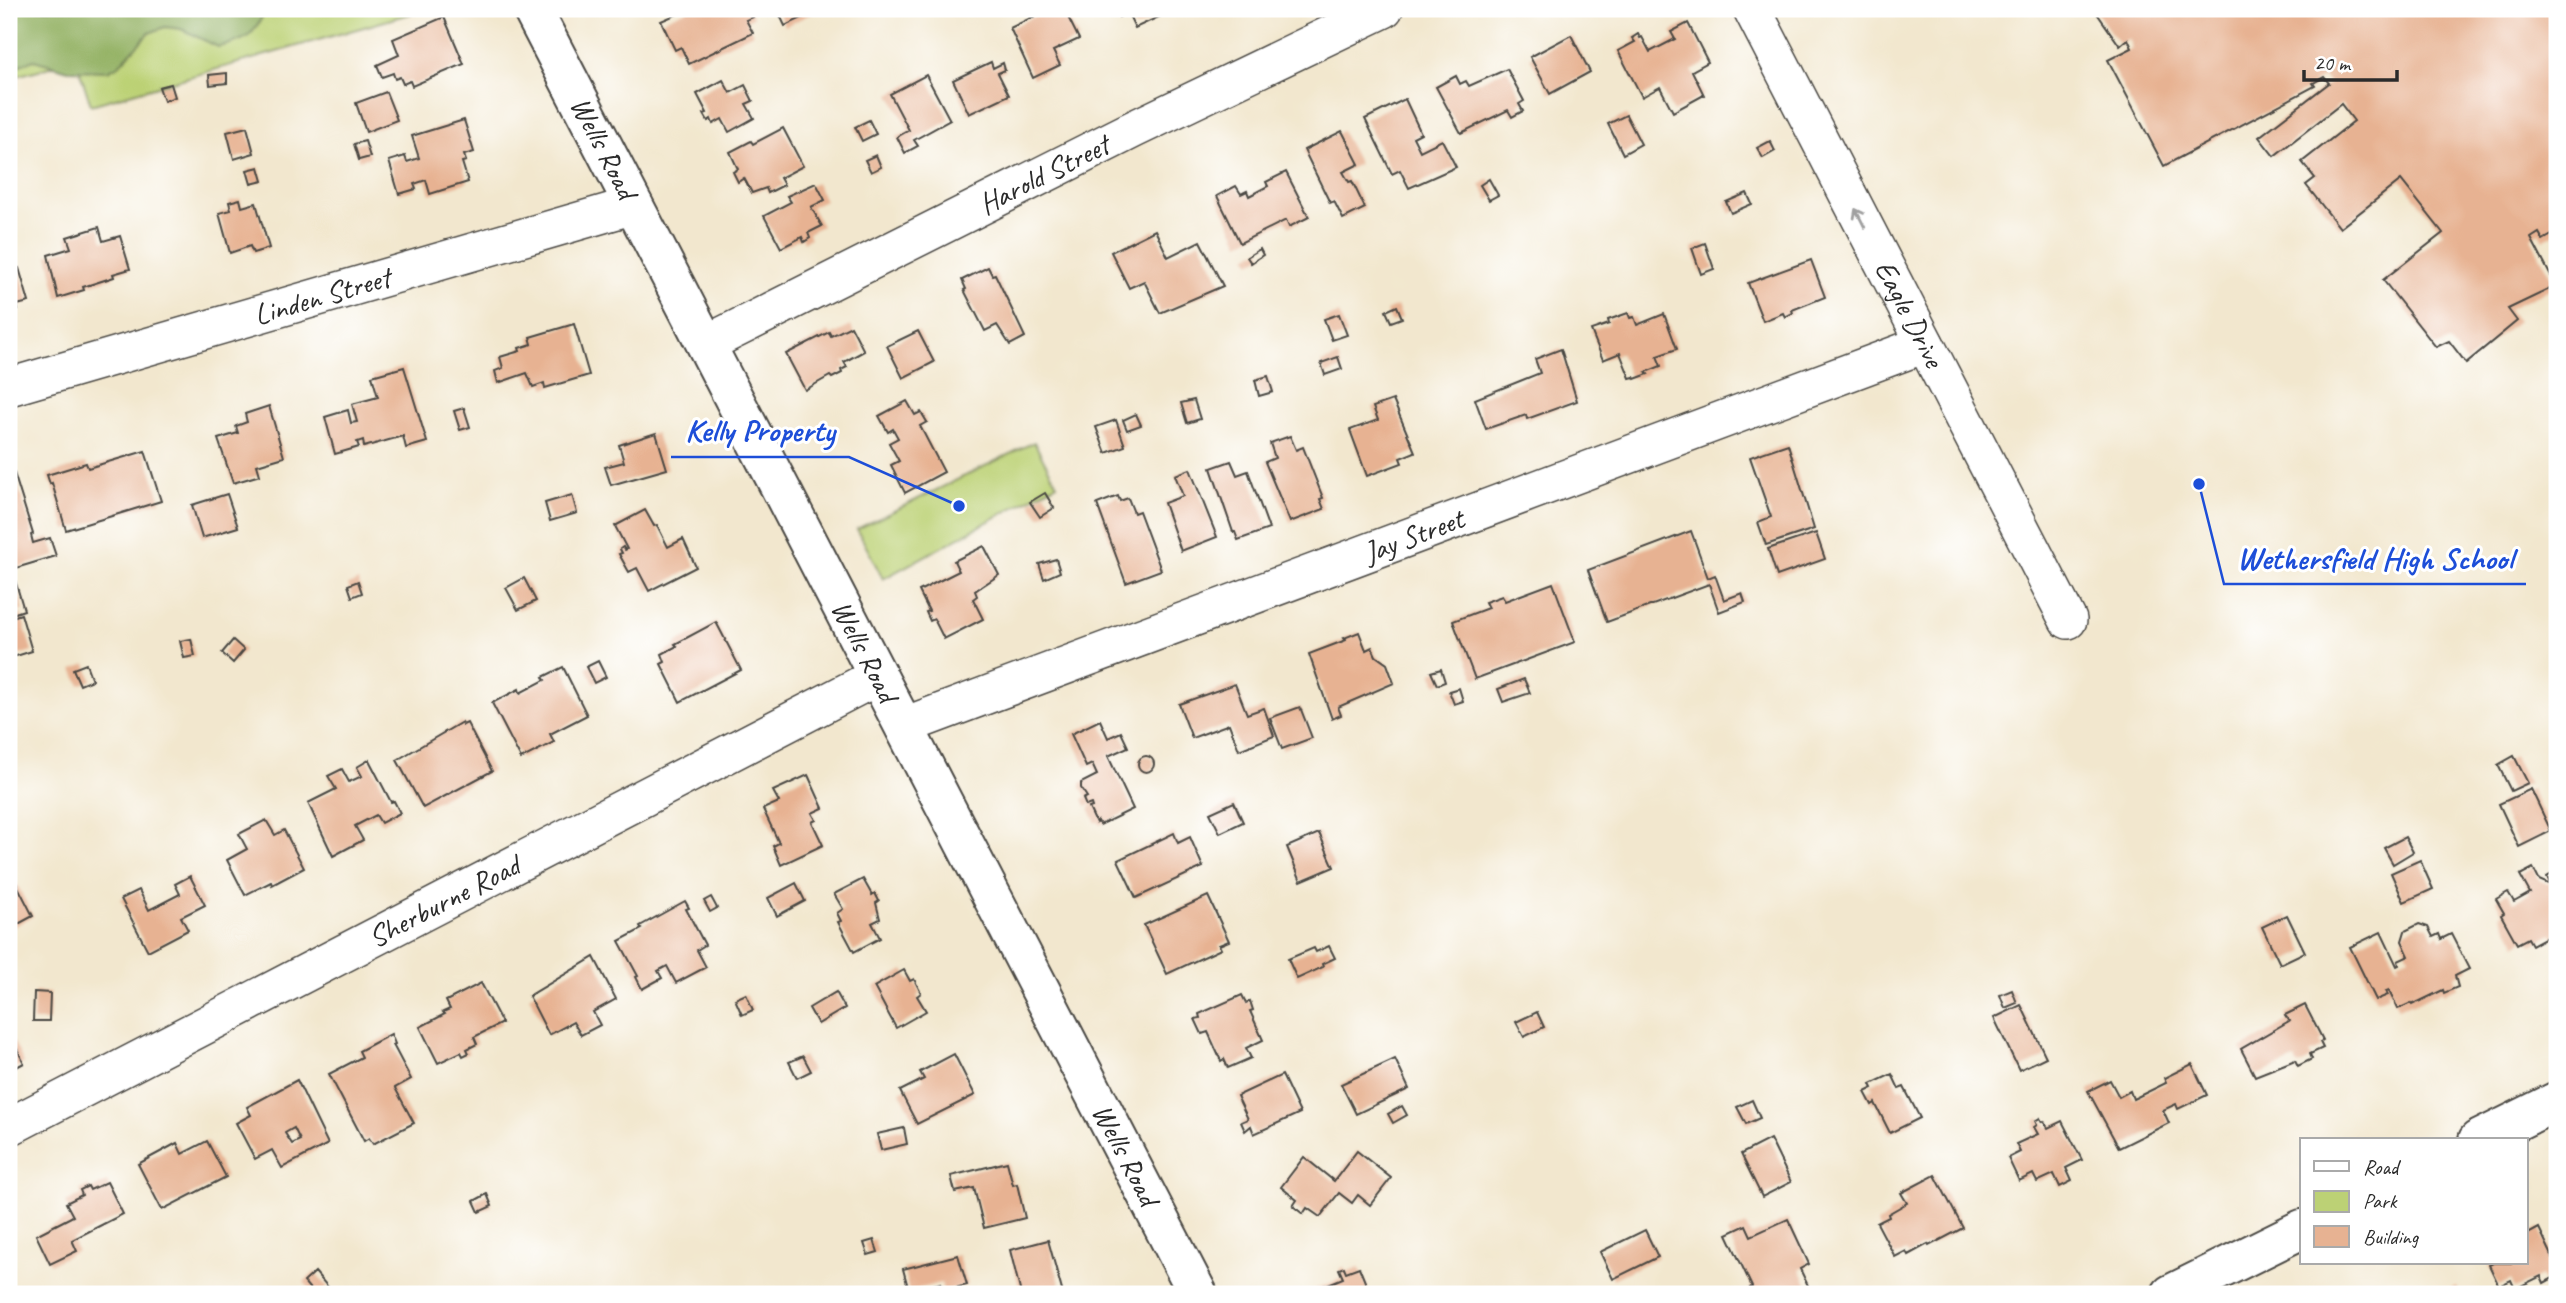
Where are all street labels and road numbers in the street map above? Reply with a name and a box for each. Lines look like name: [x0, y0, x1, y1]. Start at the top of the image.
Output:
street label: Wells Road: [562, 90, 648, 208]
street label: Harold Street: [972, 124, 1119, 223]
street label: Eagle Drive: [1866, 254, 1954, 376]
street label: Linden Street: [250, 257, 398, 334]
street label: Jay Street: [1356, 498, 1472, 572]
street label: Wells Road: [823, 594, 909, 712]
street label: Sherburne Road: [362, 844, 530, 956]
street label: Wells Road: [1084, 1097, 1170, 1215]

